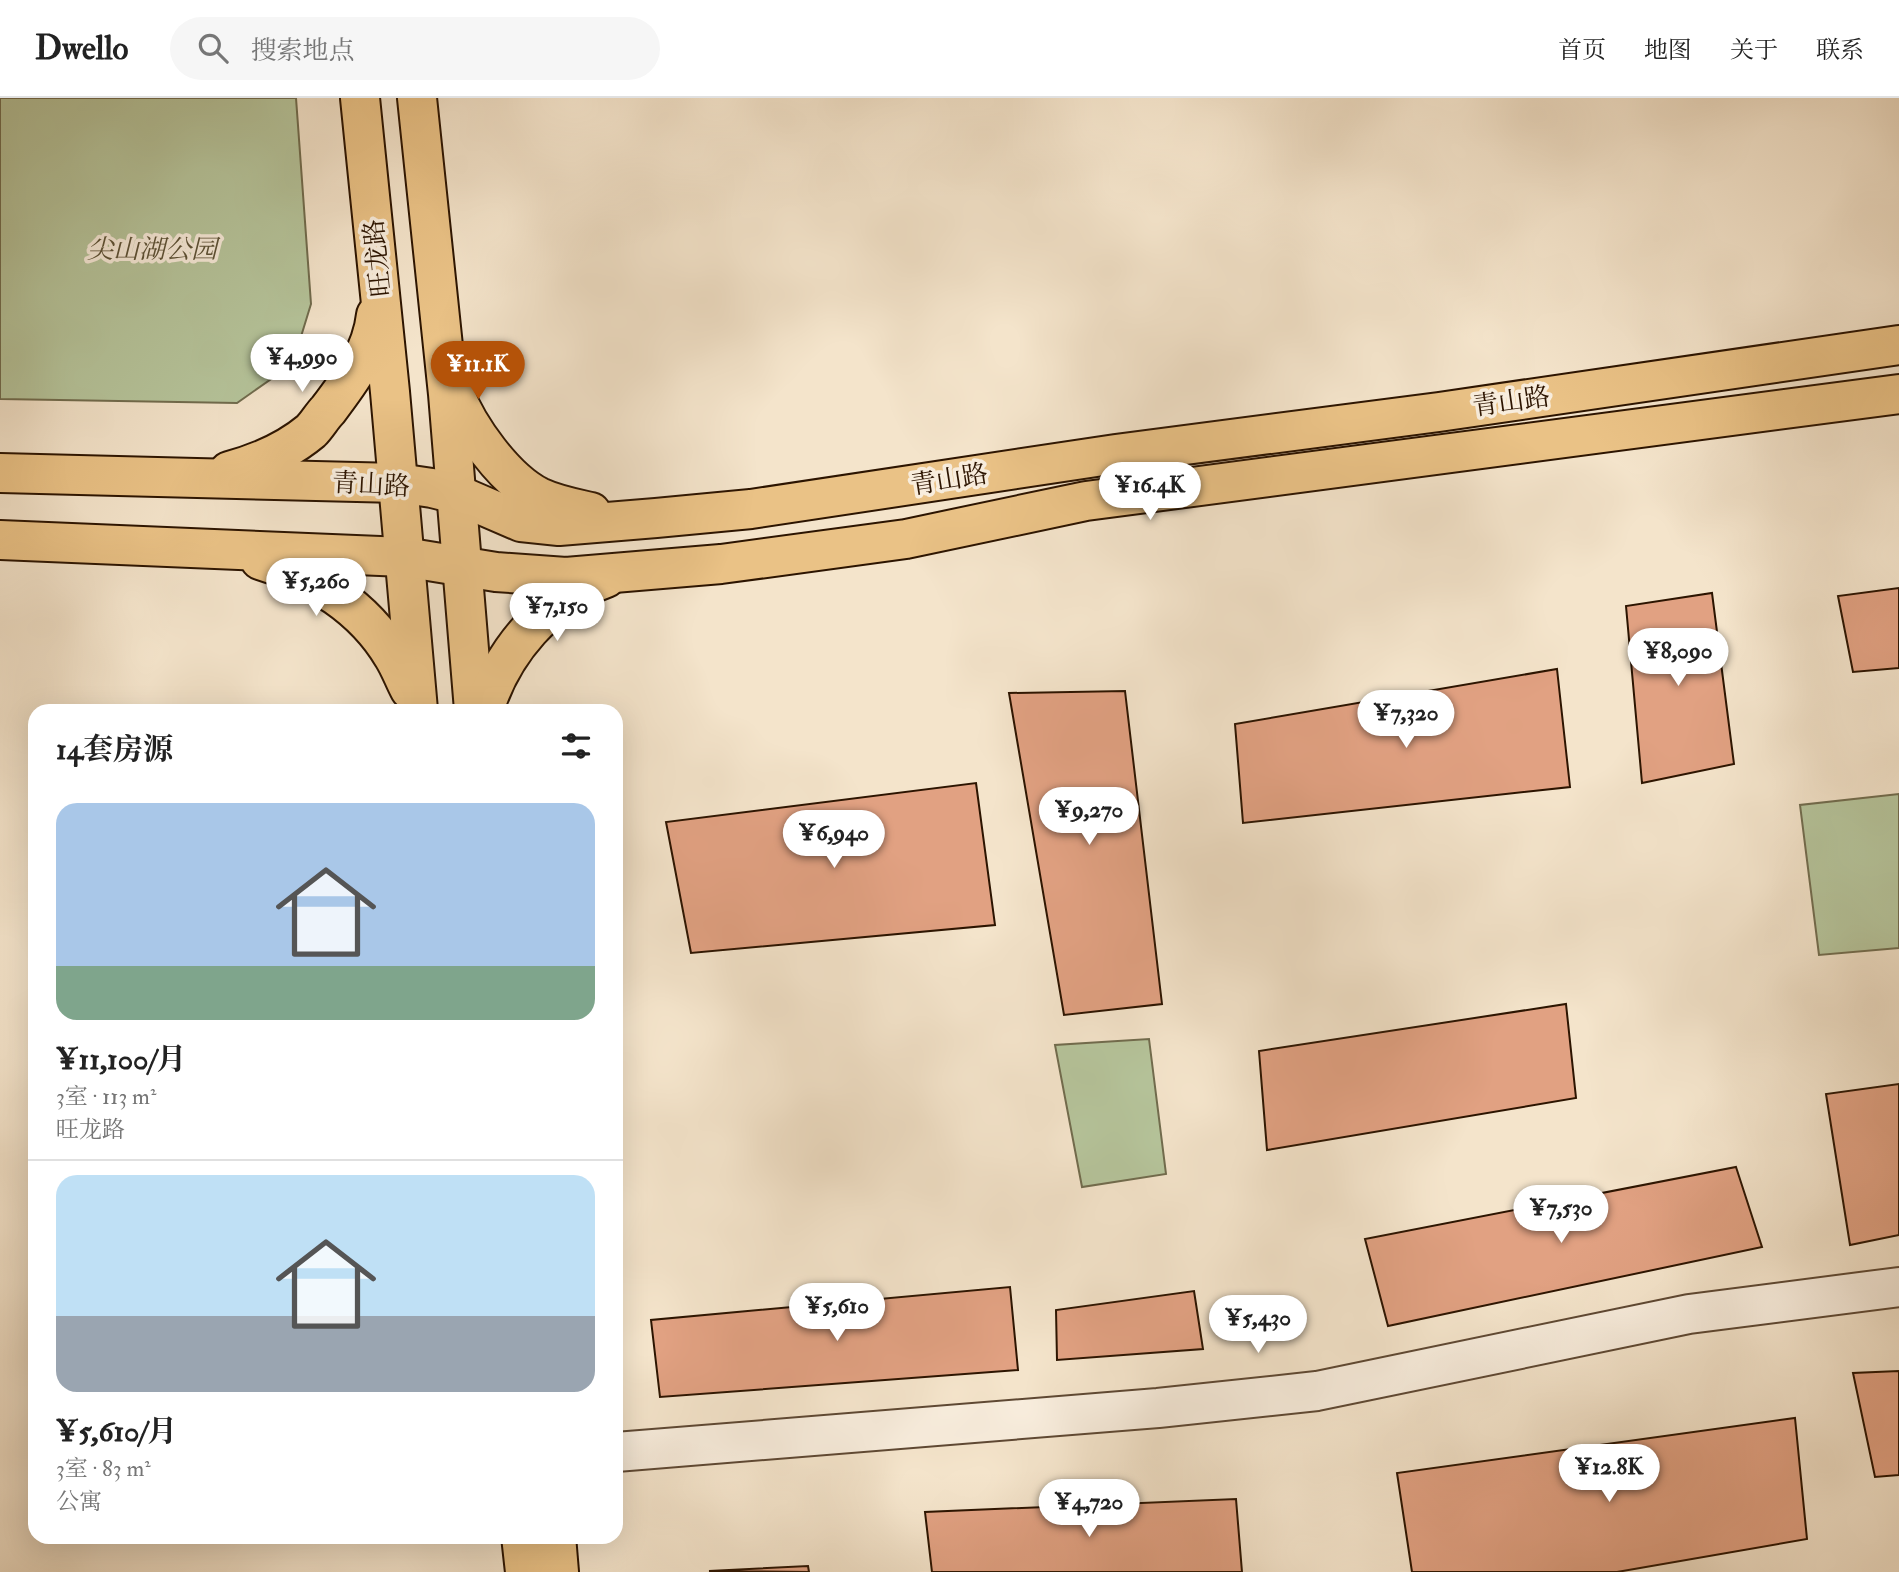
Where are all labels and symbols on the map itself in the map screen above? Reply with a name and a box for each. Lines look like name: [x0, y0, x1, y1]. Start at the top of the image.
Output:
street label: 旺龙路: [358, 217, 398, 298]
park label: 尖山湖公园: [87, 234, 221, 266]
pin: ¥4,990: [245, 334, 359, 394]
pin: ¥11.1K: [421, 342, 535, 401]
street label: 青山路: [1470, 381, 1552, 423]
street label: 青山路: [908, 458, 990, 502]
pin: ¥16.4K: [1093, 462, 1207, 522]
street label: 青山路: [331, 467, 411, 503]
pin: ¥5,260: [259, 559, 373, 618]
pin: ¥7,150: [500, 584, 614, 643]
pin: ¥8,090: [1621, 628, 1735, 688]
pin: ¥7,320: [1349, 690, 1463, 750]
pin: ¥9,270: [1032, 788, 1146, 847]
pin: ¥6,940: [777, 810, 891, 870]
pin: ¥7,530: [1504, 1186, 1618, 1245]
pin: ¥5,610: [780, 1284, 894, 1343]
pin: ¥5,430: [1201, 1296, 1315, 1355]
pin: ¥12.8K: [1552, 1444, 1666, 1504]
pin: ¥4,720: [1032, 1480, 1146, 1539]

